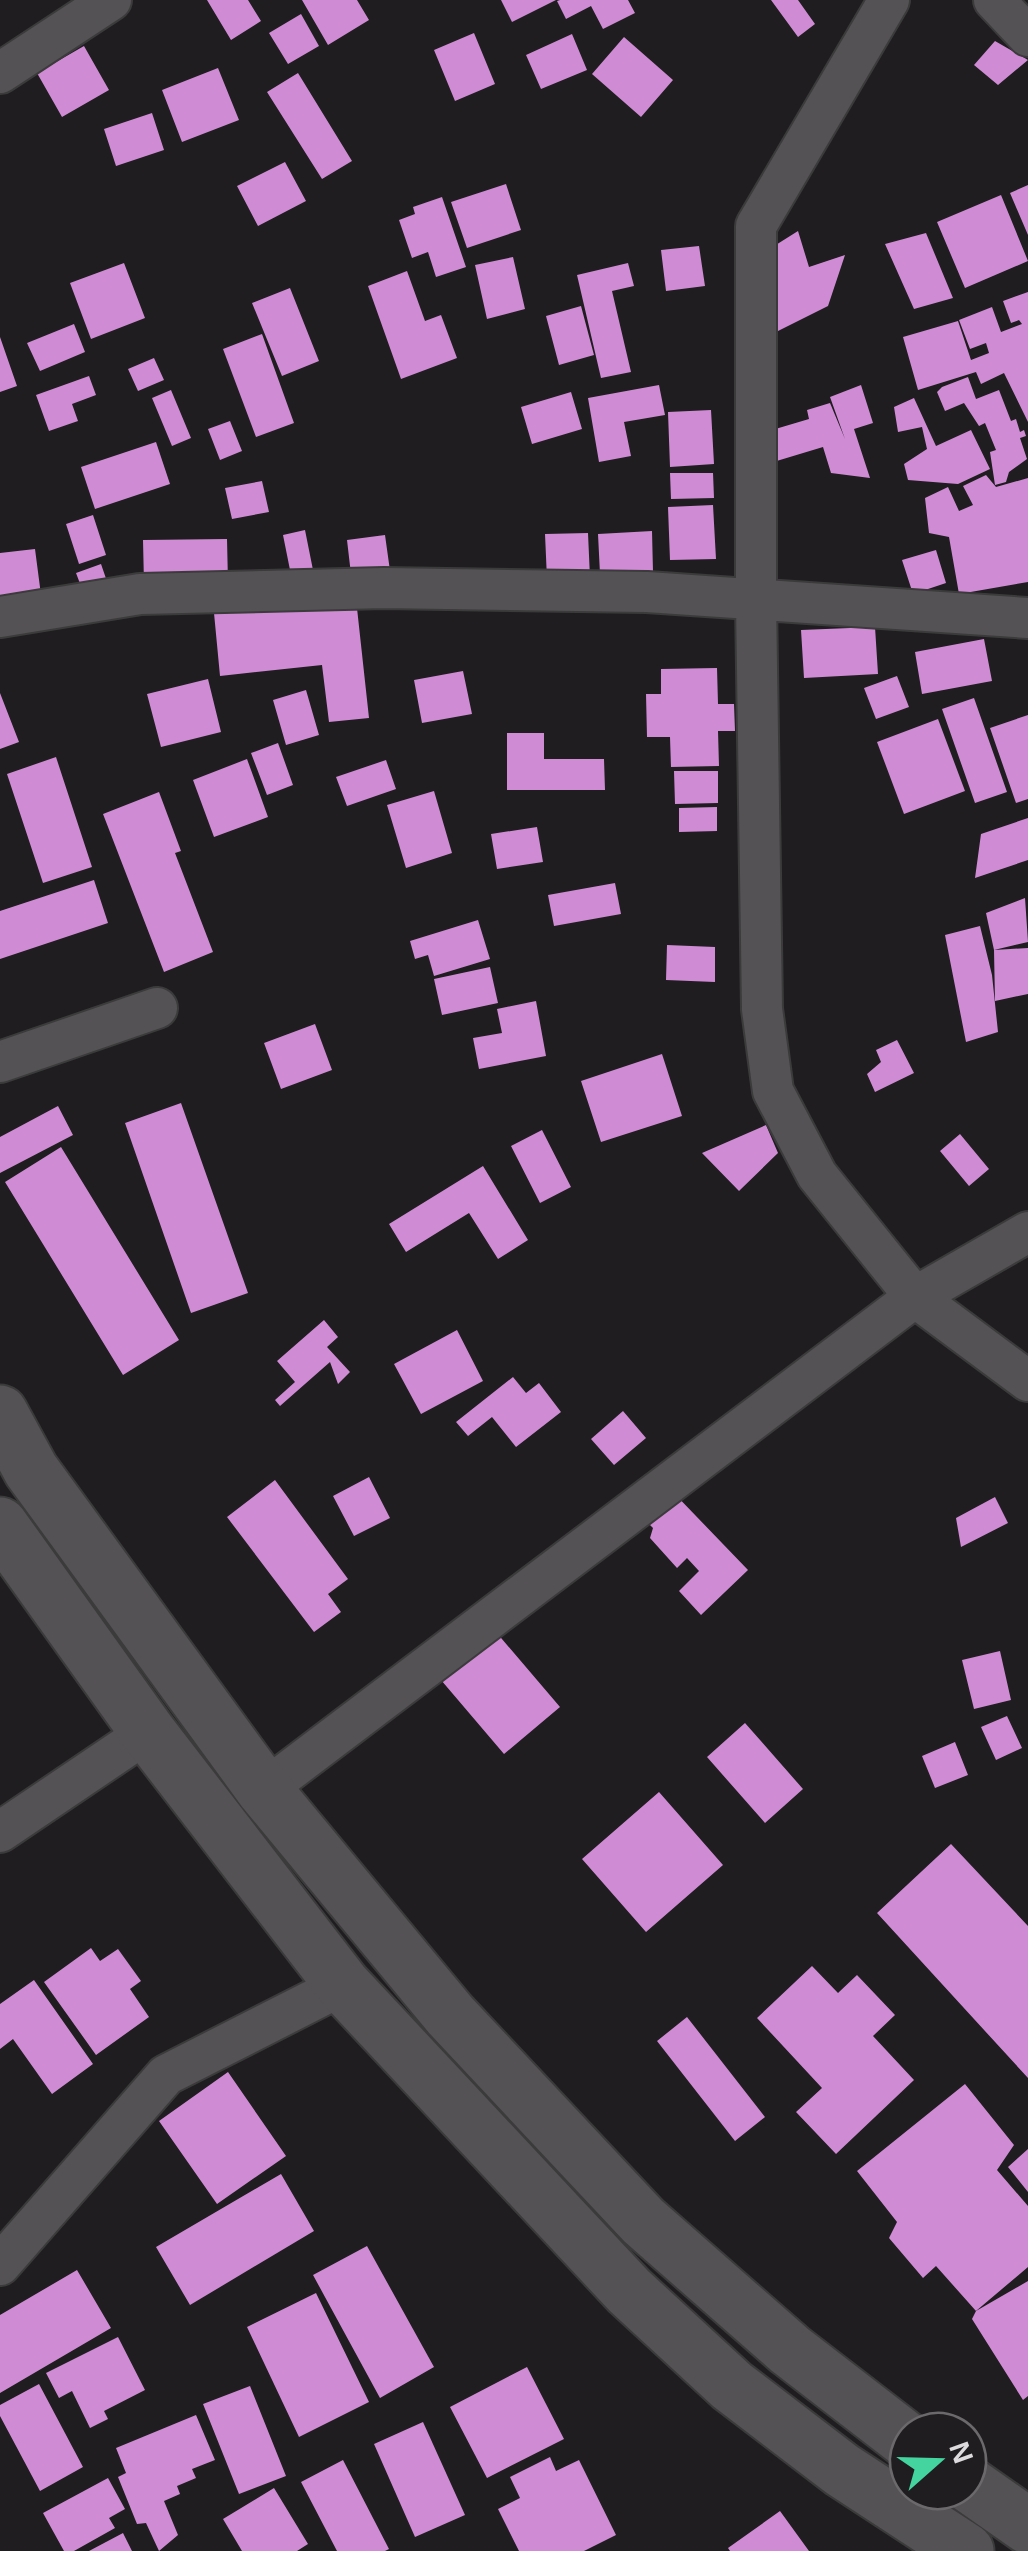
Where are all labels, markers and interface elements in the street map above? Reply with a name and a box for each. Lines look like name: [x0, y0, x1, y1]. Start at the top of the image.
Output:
north arrow: [888, 2411, 988, 2511]
text: N: [943, 2438, 979, 2467]

